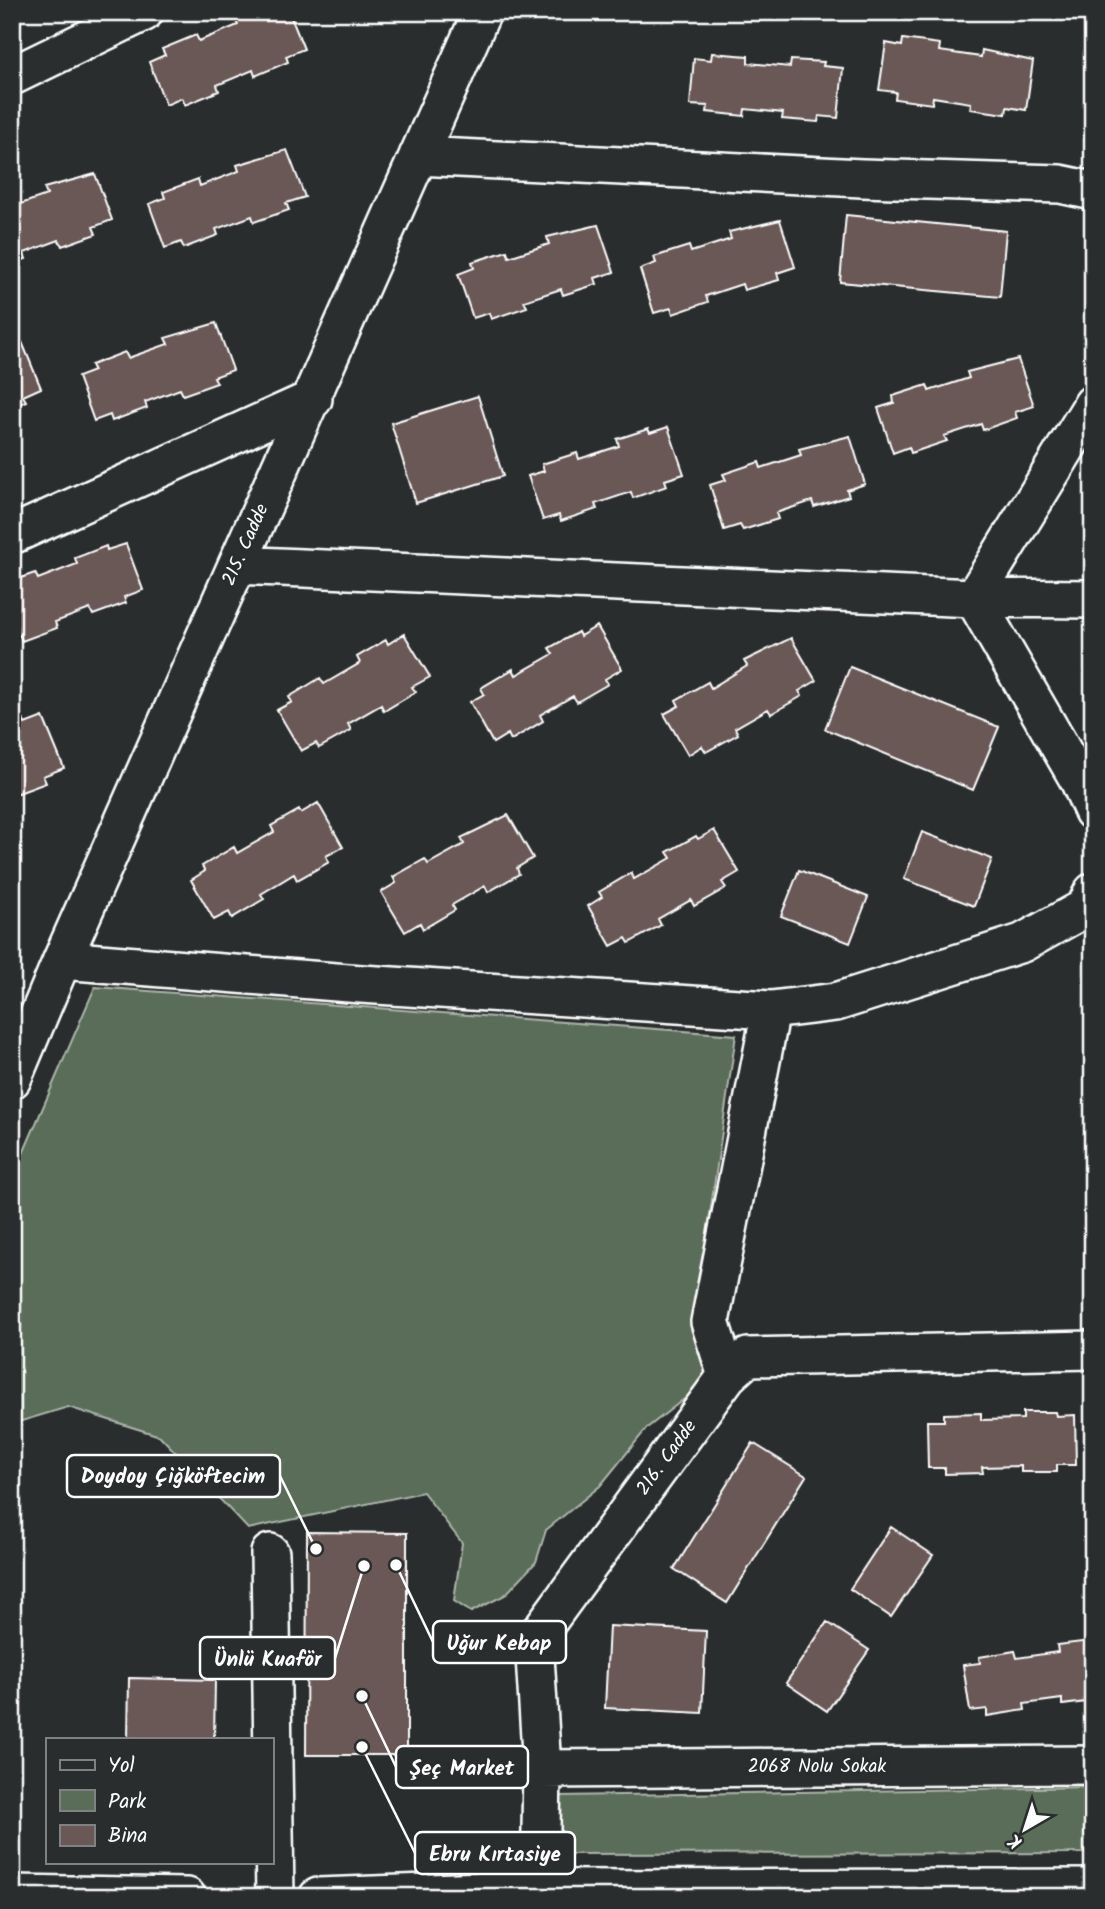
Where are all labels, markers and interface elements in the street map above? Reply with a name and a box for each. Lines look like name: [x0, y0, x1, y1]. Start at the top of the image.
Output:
street label: 215. Cadde: [215, 499, 278, 591]
street label: 216. Cadde: [629, 1413, 705, 1502]
callout: Doydoy Çiğköftecim: [67, 1455, 280, 1497]
text: Doydoy Çiğköftecim: [81, 1461, 265, 1494]
callout: Uğur Kebap: [433, 1621, 566, 1663]
text: Uğur Kebap: [446, 1628, 552, 1661]
callout: Ünlü Kuaför: [200, 1637, 335, 1679]
text: Ünlü Kuaför: [214, 1644, 323, 1677]
legend: [46, 1738, 273, 1864]
callout: Şeç Market: [396, 1746, 528, 1788]
text: Yol: [108, 1750, 135, 1783]
street label: 2068 Nolu Sokak: [748, 1752, 886, 1782]
text: Şeç Market: [410, 1753, 515, 1786]
text: Park: [108, 1786, 146, 1819]
north arrow: [990, 1794, 1060, 1864]
text: Bina: [108, 1820, 147, 1853]
text: K: [1002, 1825, 1029, 1856]
callout: Ebru Kırtasiye: [415, 1832, 575, 1874]
text: Ebru Kırtasiye: [429, 1839, 561, 1872]

